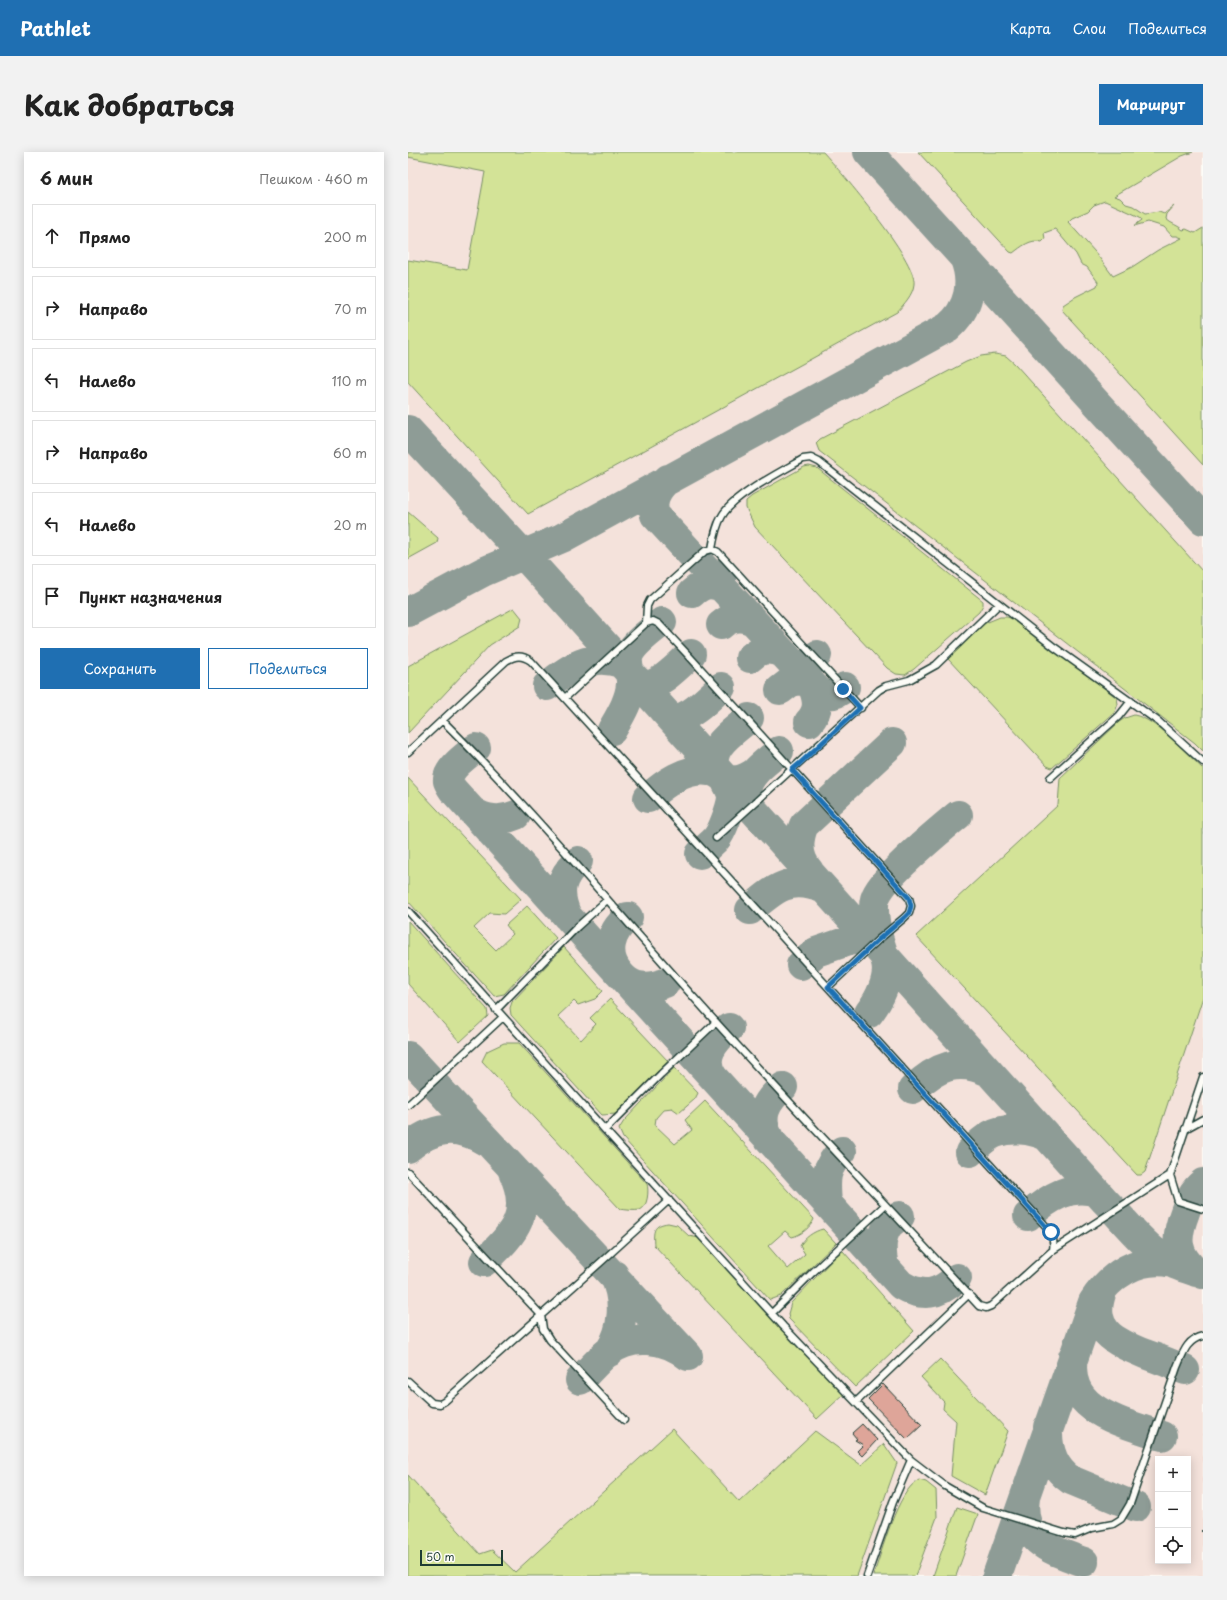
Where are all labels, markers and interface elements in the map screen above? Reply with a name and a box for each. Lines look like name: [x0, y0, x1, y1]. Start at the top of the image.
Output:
text: Pathlet: [20, 14, 91, 42]
text: Карта: [1010, 18, 1051, 39]
text: Слои: [1073, 18, 1106, 39]
text: Поделиться: [1128, 18, 1207, 39]
text: Как добраться: [24, 83, 235, 126]
button: Маршрут: [1099, 84, 1203, 125]
text: 6 мин: [40, 165, 93, 191]
text: Пешком · 460 m: [259, 169, 368, 188]
icon: ahead: [41, 225, 63, 247]
text: Прямо: [79, 225, 130, 248]
text: 200 m: [324, 227, 367, 246]
icon: right: [41, 297, 63, 319]
text: Направо: [79, 297, 148, 320]
text: 70 m: [334, 299, 367, 318]
icon: left: [41, 369, 63, 391]
text: Налево: [79, 369, 136, 392]
text: 110 m: [332, 371, 367, 390]
icon: right: [41, 441, 63, 463]
text: Направо: [79, 441, 148, 464]
text: 60 m: [333, 443, 367, 462]
icon: left: [41, 513, 63, 535]
text: Налево: [79, 513, 136, 536]
text: 20 m: [333, 515, 367, 534]
icon: arrive: [41, 585, 63, 607]
text: Пункт назначения: [79, 585, 222, 608]
button: Сохранить: [40, 648, 200, 689]
button: Поделиться: [208, 648, 368, 689]
route end: [834, 680, 852, 698]
route start: [1042, 1223, 1060, 1241]
map controls: [1155, 1456, 1191, 1564]
button: +: [1155, 1456, 1191, 1492]
button: −: [1155, 1492, 1191, 1528]
button: locate: [1155, 1528, 1191, 1564]
scale bar: [420, 1548, 503, 1567]
text: 50 m: [426, 1548, 455, 1565]

